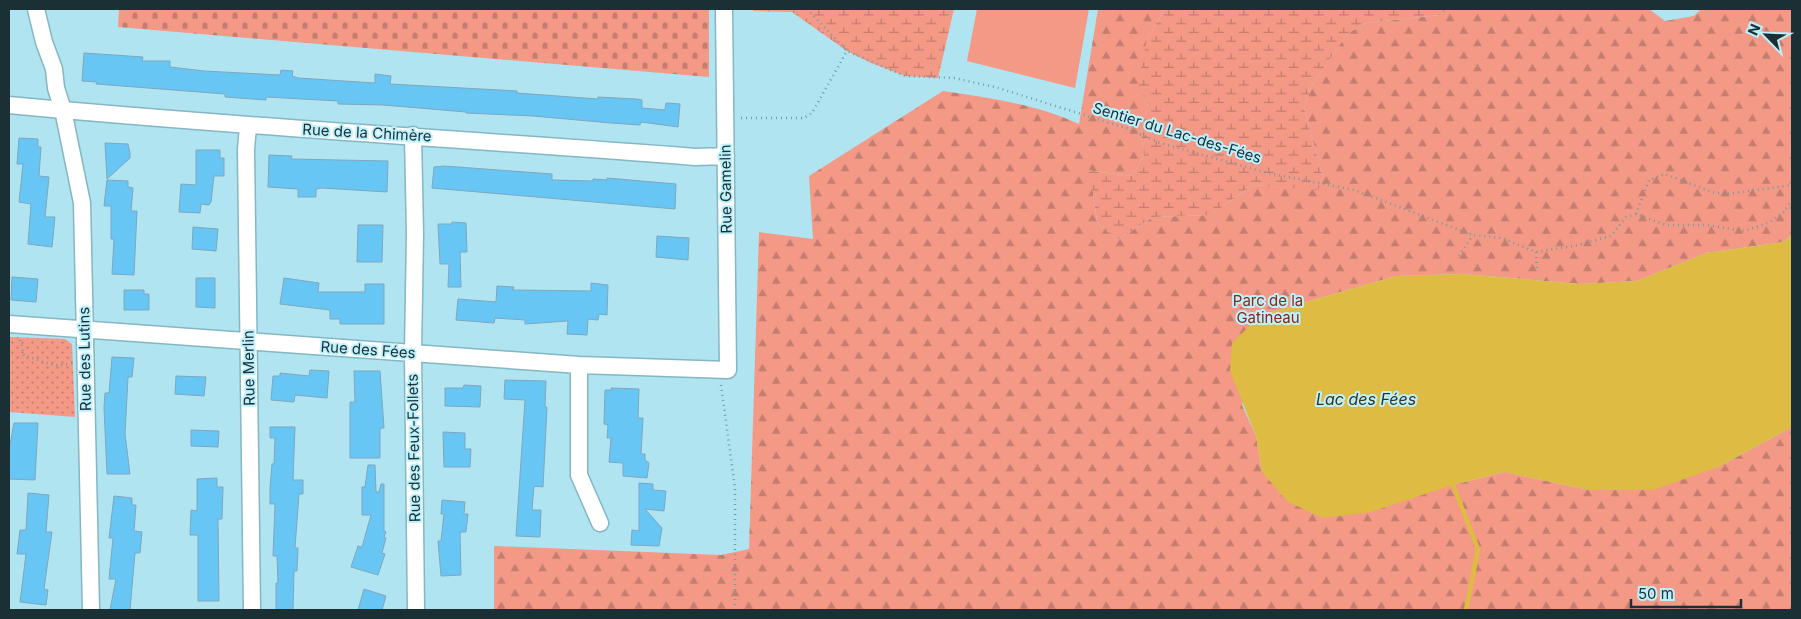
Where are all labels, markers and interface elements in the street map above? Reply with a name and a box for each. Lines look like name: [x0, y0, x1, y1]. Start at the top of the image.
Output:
north arrow: [1741, 10, 1791, 60]
text: N: [1744, 21, 1764, 38]
street label: Sentier du Lac-des-Fées: [1090, 98, 1264, 167]
street label: Rue de la Chimère: [302, 120, 432, 145]
street label: Rue Gamelin: [715, 144, 736, 234]
park label: Parc de la Gatineau: [1233, 291, 1303, 327]
street label: Rue des Lutins: [74, 307, 95, 411]
street label: Rue Merlin: [238, 330, 259, 406]
street label: Rue des Fées: [320, 337, 416, 362]
street label: Rue des Feux-Follets: [403, 374, 424, 522]
water label: Lac des Fées: [1316, 389, 1416, 409]
scale bar: [1631, 576, 1741, 608]
text: 50 m: [1638, 584, 1674, 603]

